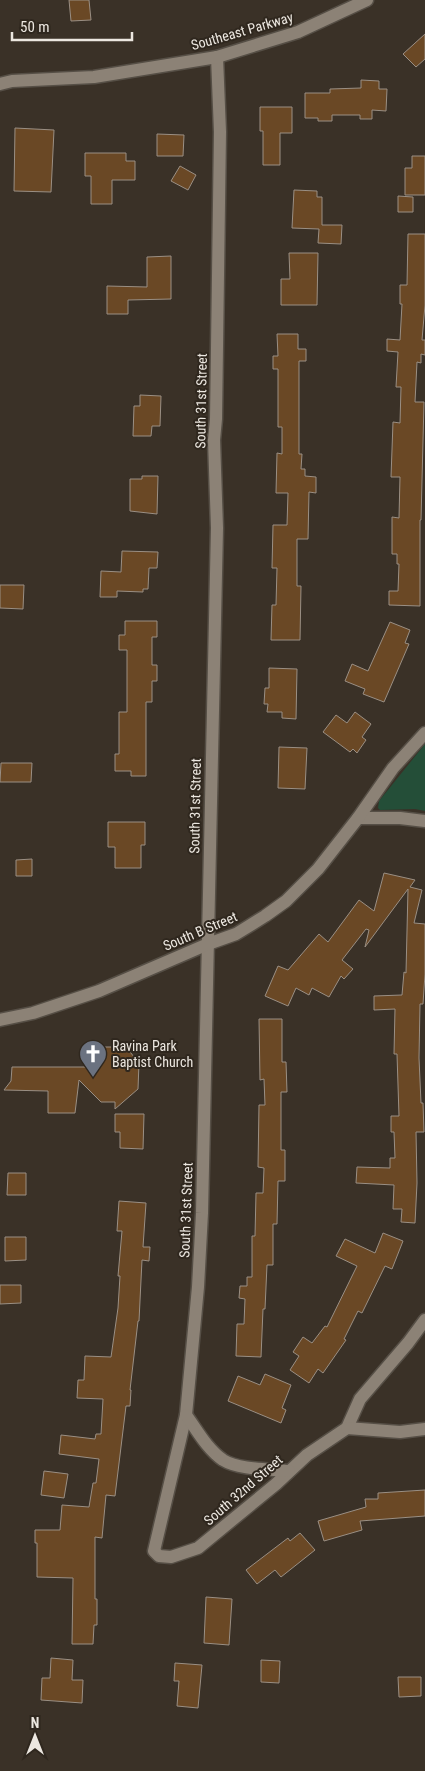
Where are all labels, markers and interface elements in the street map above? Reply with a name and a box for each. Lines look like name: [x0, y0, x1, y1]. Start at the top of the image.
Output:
street label: Southeast Parkway: [189, 9, 295, 53]
scale bar: [12, 10, 132, 42]
text: 50 m: [20, 18, 50, 36]
street label: South 31st Street: [192, 353, 210, 449]
street label: South 31st Street: [186, 758, 204, 854]
street label: South B Street: [161, 908, 239, 954]
place label: Ravina Park Baptist Church: [112, 1038, 193, 1070]
church icon: Ravina Park Baptist Church: [78, 1039, 108, 1078]
street label: South 31st Street: [176, 1162, 196, 1258]
street label: South 32nd Street: [200, 1452, 286, 1528]
north arrow: [10, 1711, 60, 1761]
text: N: [31, 1715, 39, 1731]

